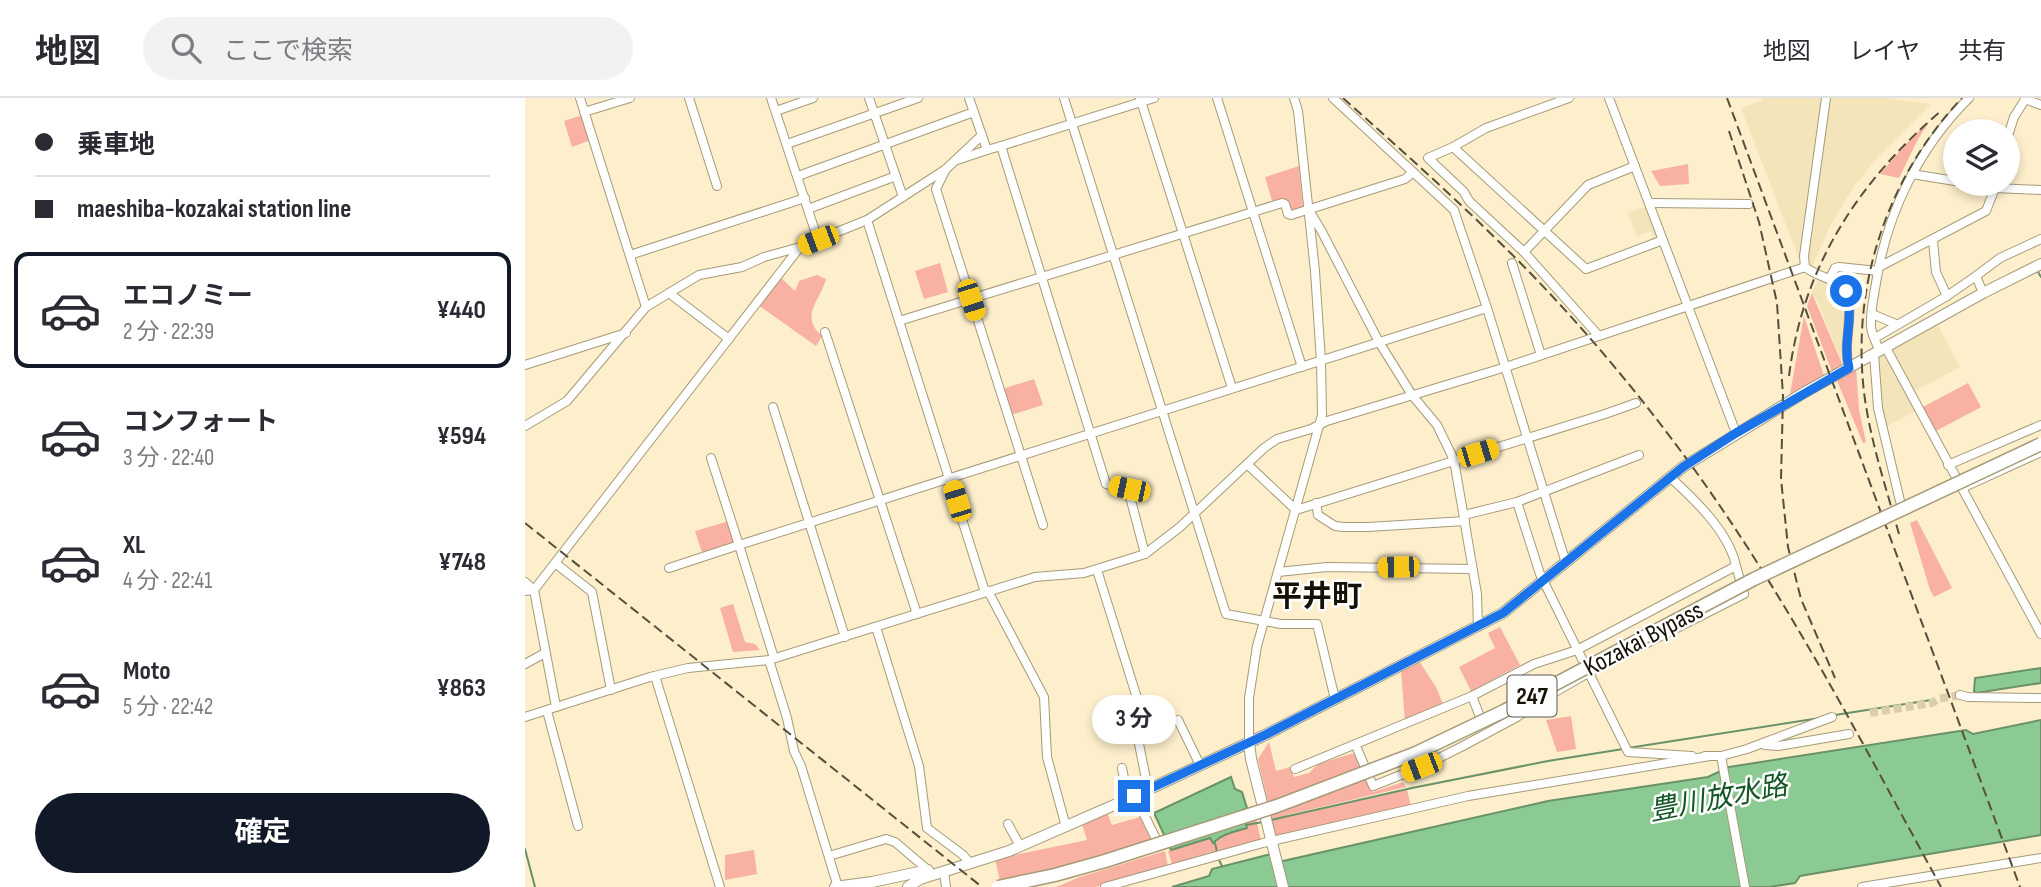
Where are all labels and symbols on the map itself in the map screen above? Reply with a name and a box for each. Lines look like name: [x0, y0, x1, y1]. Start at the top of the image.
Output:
car: [795, 223, 842, 257]
route start: [1830, 275, 1862, 307]
car: [955, 277, 988, 323]
car: [1455, 437, 1502, 469]
car: [1107, 474, 1152, 504]
car: [941, 478, 974, 524]
car: [1377, 556, 1420, 578]
district label: 平井町: [1272, 579, 1362, 615]
street label: Kozakai Bypass: [1579, 595, 1709, 684]
road number: 247: [1507, 676, 1557, 716]
callout: 3 分: [1092, 694, 1176, 744]
car: [1398, 750, 1445, 784]
water label: 豊川放水路: [1646, 769, 1792, 828]
route end: [1118, 780, 1150, 812]

